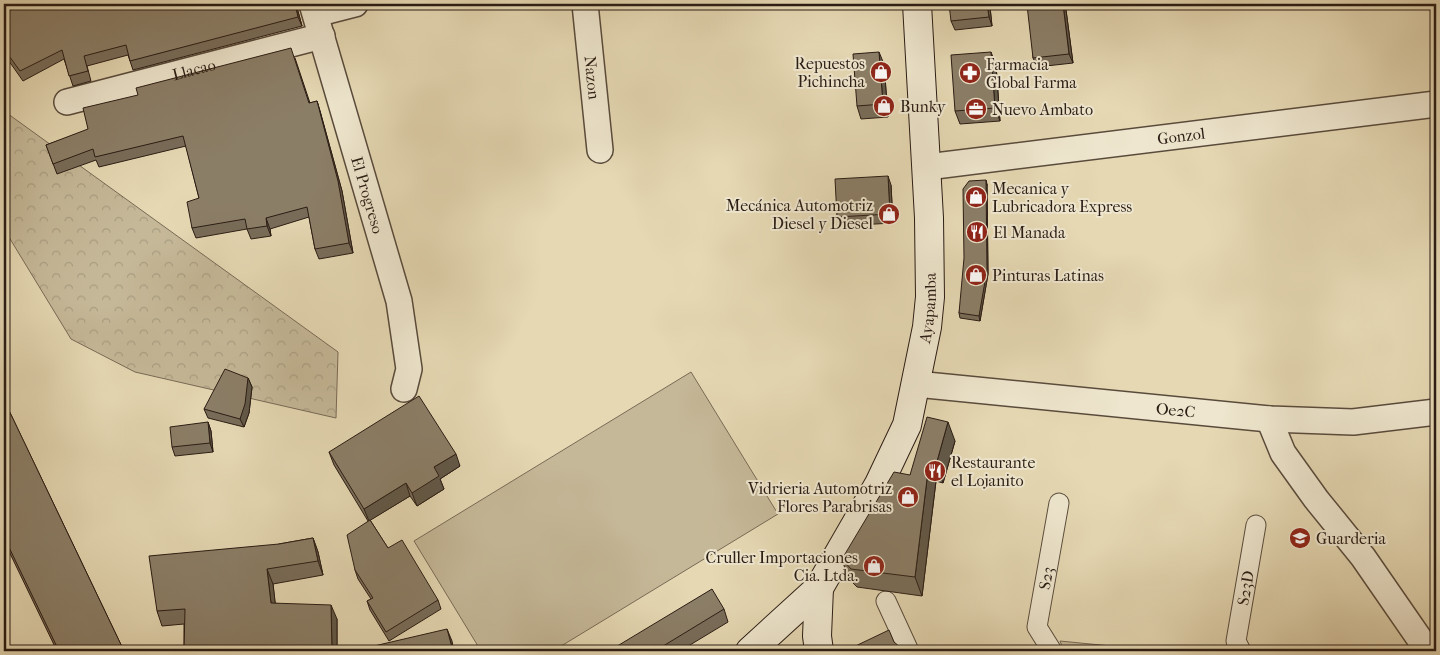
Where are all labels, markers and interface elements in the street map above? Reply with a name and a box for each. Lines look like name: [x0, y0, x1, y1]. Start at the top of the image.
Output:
street label: Llacao: [170, 54, 218, 84]
place label: Repuestos Pichincha: [795, 54, 866, 91]
street label: Nazon: [581, 55, 604, 101]
place label: Farmacia Global Farma: [986, 55, 1077, 92]
shop icon: Repuestos Pichincha: [869, 60, 893, 84]
pharmacy icon: Farmacia Global Farma: [958, 61, 982, 85]
shop icon: Bunky: [872, 94, 896, 118]
place label: Bunky: [900, 97, 946, 116]
office icon: Nuevo Ambato: [964, 97, 988, 121]
place label: Nuevo Ambato: [992, 100, 1093, 119]
street label: Gonzol: [1156, 123, 1207, 148]
street label: El Progreso: [348, 154, 388, 236]
place label: Mecanica y Lubricadora Express: [992, 179, 1132, 216]
shop icon: Mecanica y Lubricadora Express: [964, 185, 988, 209]
place label: Mecánica Automotriz Diesel y Diesel: [726, 196, 874, 233]
shop icon: Mecánica Automotriz Diesel y Diesel: [877, 202, 901, 226]
restaurant icon: El Manada: [965, 220, 989, 244]
place label: El Manada: [993, 223, 1066, 242]
shop icon: Pinturas Latinas: [964, 263, 988, 287]
place label: Pinturas Latinas: [992, 266, 1104, 285]
street label: Ayapamba: [914, 272, 940, 346]
street label: Oe2C: [1155, 398, 1196, 421]
place label: Restaurante el Lojanito: [951, 453, 1035, 490]
restaurant icon: Restaurante el Lojanito: [923, 459, 947, 483]
place label: Vidrieria Automotriz Flores Parabrisas: [747, 479, 892, 516]
shop icon: Vidrieria Automotriz Flores Parabrisas: [896, 485, 920, 509]
school or university icon: Guarderia: [1288, 526, 1312, 550]
place label: Guarderia: [1316, 529, 1387, 548]
place label: Cruller Importaciones Cia. Ltda.: [706, 548, 858, 585]
shop icon: Cruller Importaciones Cia. Ltda.: [862, 554, 886, 578]
street label: S23: [1034, 565, 1057, 591]
street label: S23D: [1233, 569, 1258, 607]

